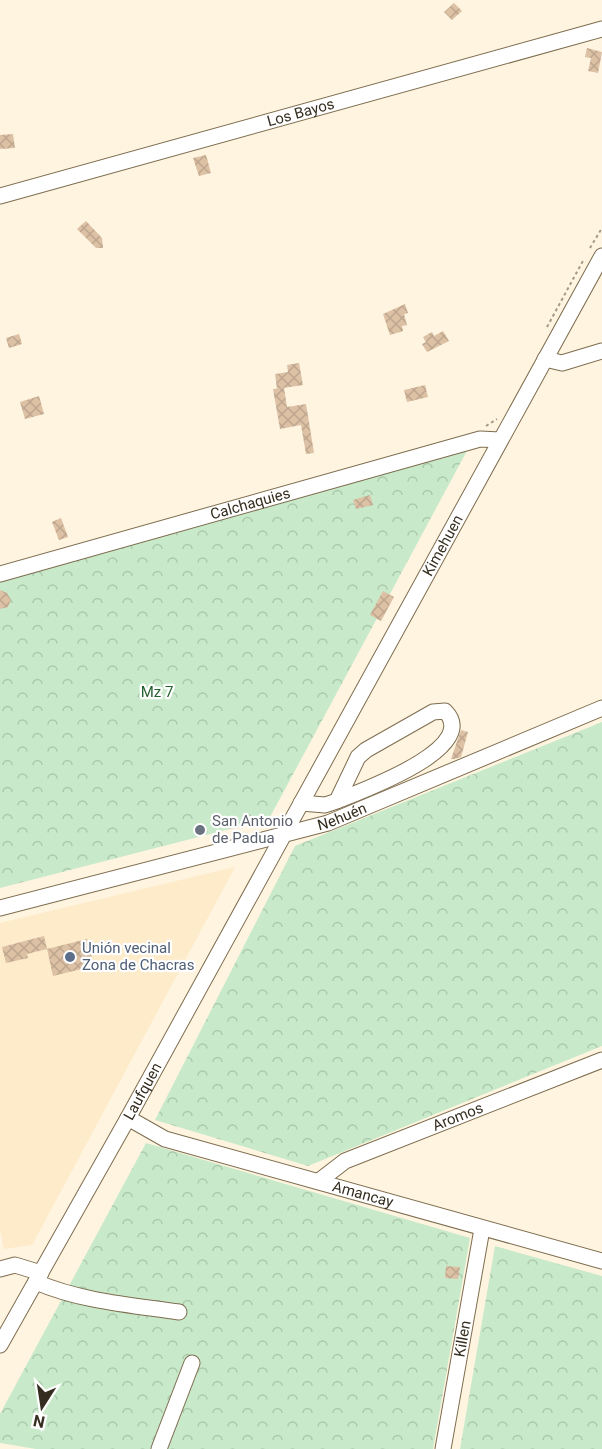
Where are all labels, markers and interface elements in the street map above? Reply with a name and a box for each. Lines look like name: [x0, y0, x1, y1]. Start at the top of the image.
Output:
street label: Los Bayos: [265, 95, 336, 130]
street label: Calchaquies: [208, 484, 292, 523]
street label: Kimehuen: [419, 512, 467, 579]
park label: Mz 7: [141, 683, 173, 701]
street label: Nehuén: [316, 799, 369, 834]
place label: San Antonio de Padua: [212, 812, 293, 847]
marker: San Antonio de Padua: [193, 823, 207, 837]
place label: Unión vecinal Zona de Chacras: [82, 939, 194, 974]
marker: Unión vecinal Zona de Chacras: [63, 950, 77, 964]
street label: Laufquen: [120, 1060, 166, 1123]
street label: Aromos: [430, 1099, 486, 1135]
street label: Amancay: [330, 1177, 395, 1211]
street label: Killen: [450, 1319, 475, 1358]
north arrow: [12, 1377, 72, 1437]
text: N: [31, 1411, 46, 1432]

